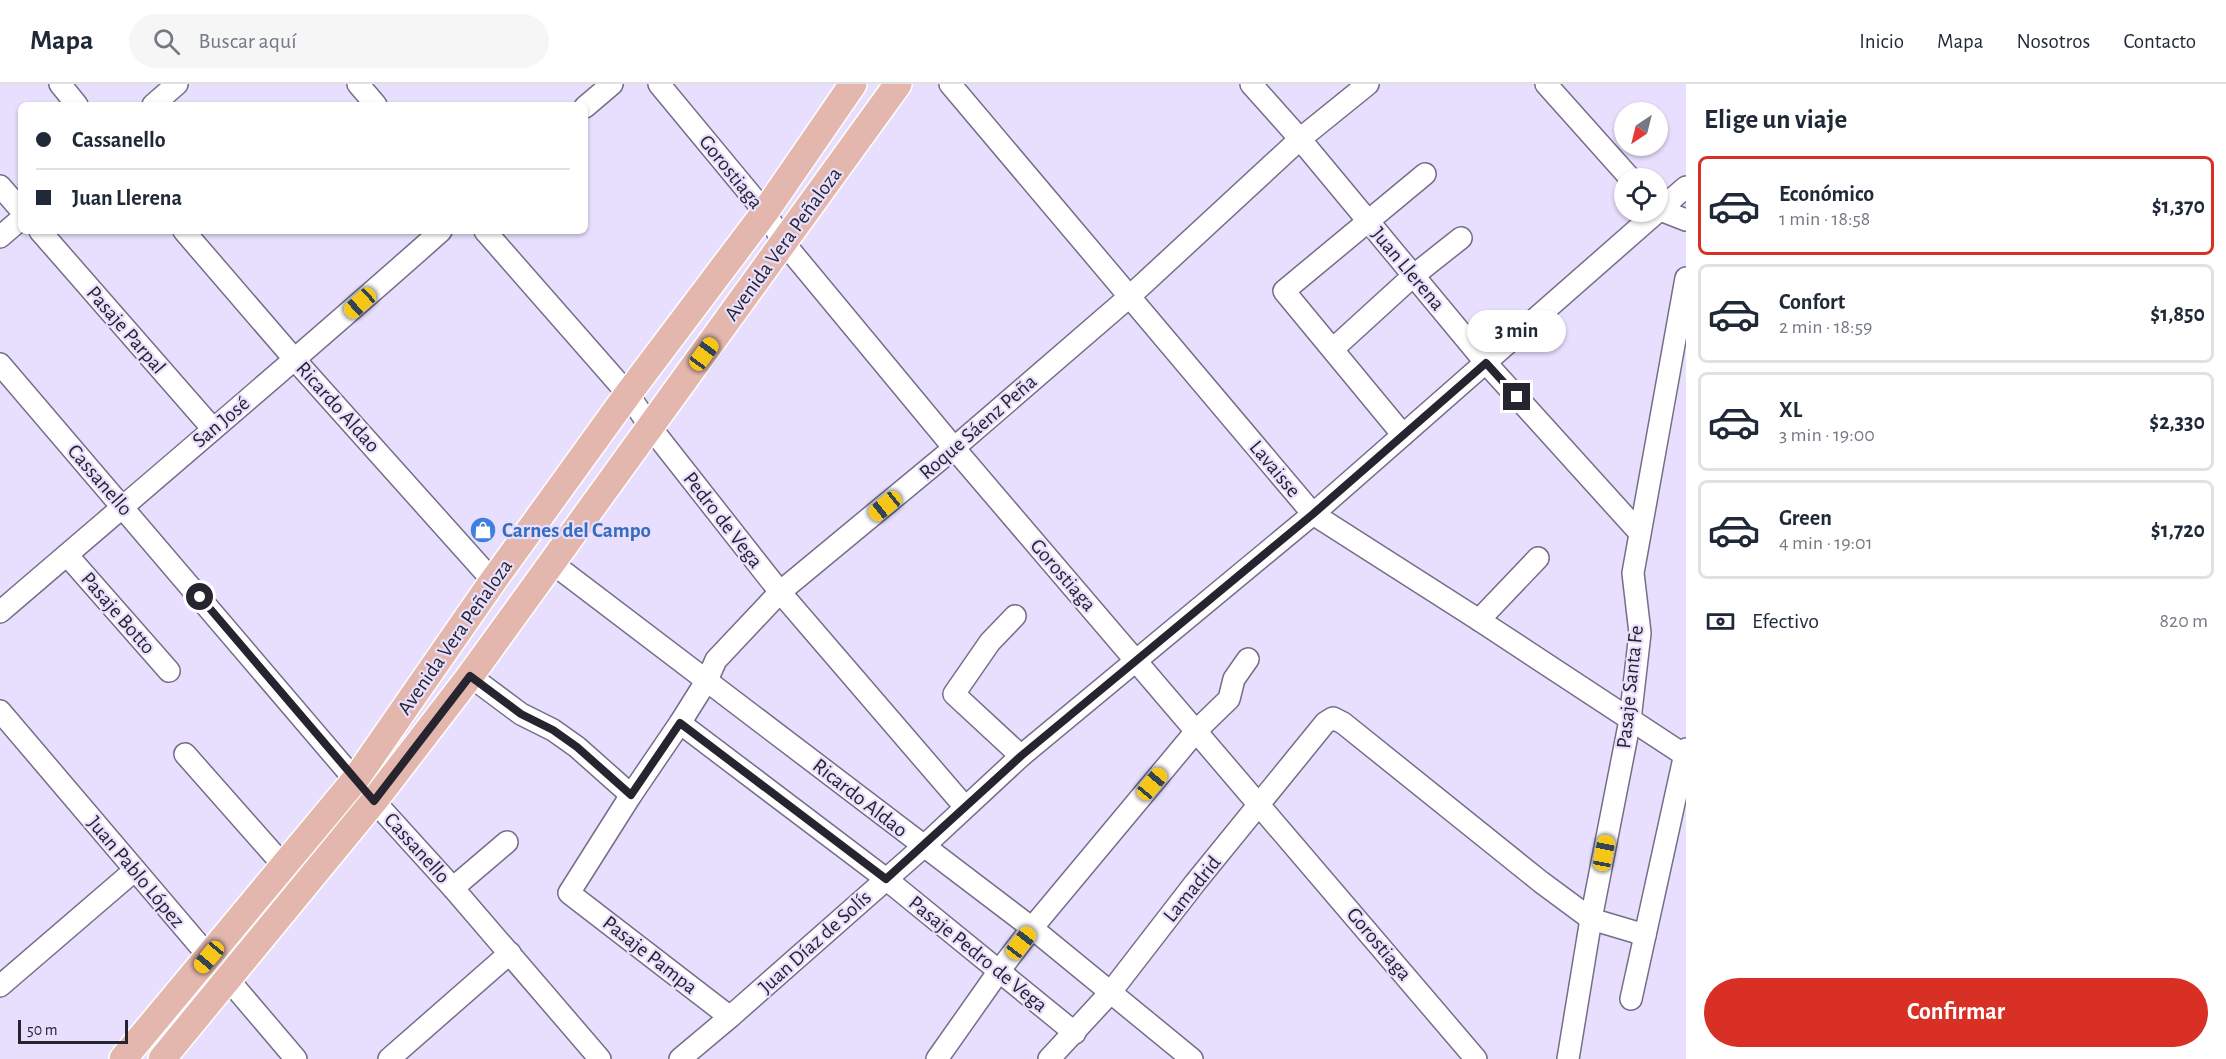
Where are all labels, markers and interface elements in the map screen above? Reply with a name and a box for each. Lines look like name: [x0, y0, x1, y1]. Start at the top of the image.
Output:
search box: [129, 14, 549, 68]
icon: search: [150, 25, 183, 58]
text: Mapa: [30, 27, 93, 55]
text: Buscar aquí: [198, 30, 297, 52]
text: Inicio: [1859, 31, 1904, 52]
text: Mapa: [1937, 31, 1984, 52]
text: Nosotros: [2017, 31, 2090, 52]
text: Contacto: [2123, 31, 2196, 52]
north arrow: [1614, 102, 1668, 156]
map controls: [1614, 102, 1668, 222]
text: Elige un viaje: [1704, 106, 1847, 133]
text: Cassanello: [72, 129, 166, 151]
street label: Gorostiaga: [695, 131, 767, 213]
street label: Avenida Vera Peñaloza: [720, 163, 846, 325]
button: locate: [1614, 168, 1668, 222]
icon: car: [1707, 179, 1761, 233]
text: Económico: [1779, 183, 1874, 205]
text: Juan Llerena: [72, 187, 182, 209]
text: $1,370: [2152, 195, 2205, 217]
text: 1 min · 18:58: [1779, 209, 1870, 229]
street label: Juan Llerena: [1367, 223, 1449, 315]
street label: Pasaje Parpal: [82, 282, 170, 378]
car: [341, 284, 379, 322]
icon: car: [1707, 287, 1761, 341]
text: Confort: [1779, 291, 1845, 313]
text: $1,850: [2150, 303, 2205, 325]
callout: 3 min: [1468, 310, 1567, 352]
text: 2 min · 18:59: [1779, 317, 1872, 337]
text: 3 min: [1495, 321, 1538, 341]
car: [686, 334, 722, 374]
street label: Ricardo Aldao: [292, 358, 384, 456]
street label: Roque Sáenz Peña: [915, 370, 1041, 483]
route end: [1503, 383, 1530, 410]
street label: San José: [189, 392, 253, 452]
icon: car: [1707, 395, 1761, 449]
text: XL: [1779, 399, 1802, 421]
text: $2,330: [2149, 411, 2205, 433]
text: 3 min · 19:00: [1779, 425, 1875, 445]
street label: Lavaisse: [1246, 437, 1304, 501]
street label: Cassanello: [64, 440, 136, 520]
street label: Pedro de Vega: [679, 468, 767, 572]
car: [865, 488, 905, 524]
icon: car: [1707, 503, 1761, 557]
text: Green: [1779, 507, 1832, 529]
shop icon: Carnes del Campo: [468, 515, 498, 545]
text: $1,720: [2151, 519, 2205, 541]
place label: Carnes del Campo: [502, 520, 651, 541]
text: 4 min · 19:01: [1779, 533, 1873, 553]
street label: Gorostiaga: [1026, 535, 1100, 615]
street label: Avenida Vera Peñaloza: [394, 555, 517, 718]
street label: Pasaje Botto: [77, 568, 159, 658]
route start: [186, 583, 213, 610]
icon: cash: [1704, 605, 1737, 638]
text: Efectivo: [1752, 610, 1819, 632]
text: 820 m: [2160, 611, 2208, 631]
street label: Pasaje Santa Fe: [1613, 624, 1647, 750]
street label: Ricardo Aldao: [809, 755, 911, 841]
car: [1134, 764, 1170, 804]
street label: Cassanello: [380, 809, 454, 887]
street label: Juan Pablo López: [83, 812, 189, 932]
car: [1592, 834, 1616, 872]
street label: Lamadrid: [1159, 852, 1225, 926]
street label: Juan Díaz de Solís: [755, 886, 875, 998]
street label: Pasaje Pedro de Vega: [905, 892, 1051, 1016]
street label: Gorostiaga: [1343, 903, 1416, 985]
street label: Pasaje Pampa: [599, 912, 701, 998]
car: [1003, 923, 1039, 963]
car: [191, 937, 227, 977]
button: Confirmar: [1704, 978, 2208, 1047]
scale bar: [18, 1017, 128, 1044]
text: 50 m: [27, 1022, 58, 1038]

